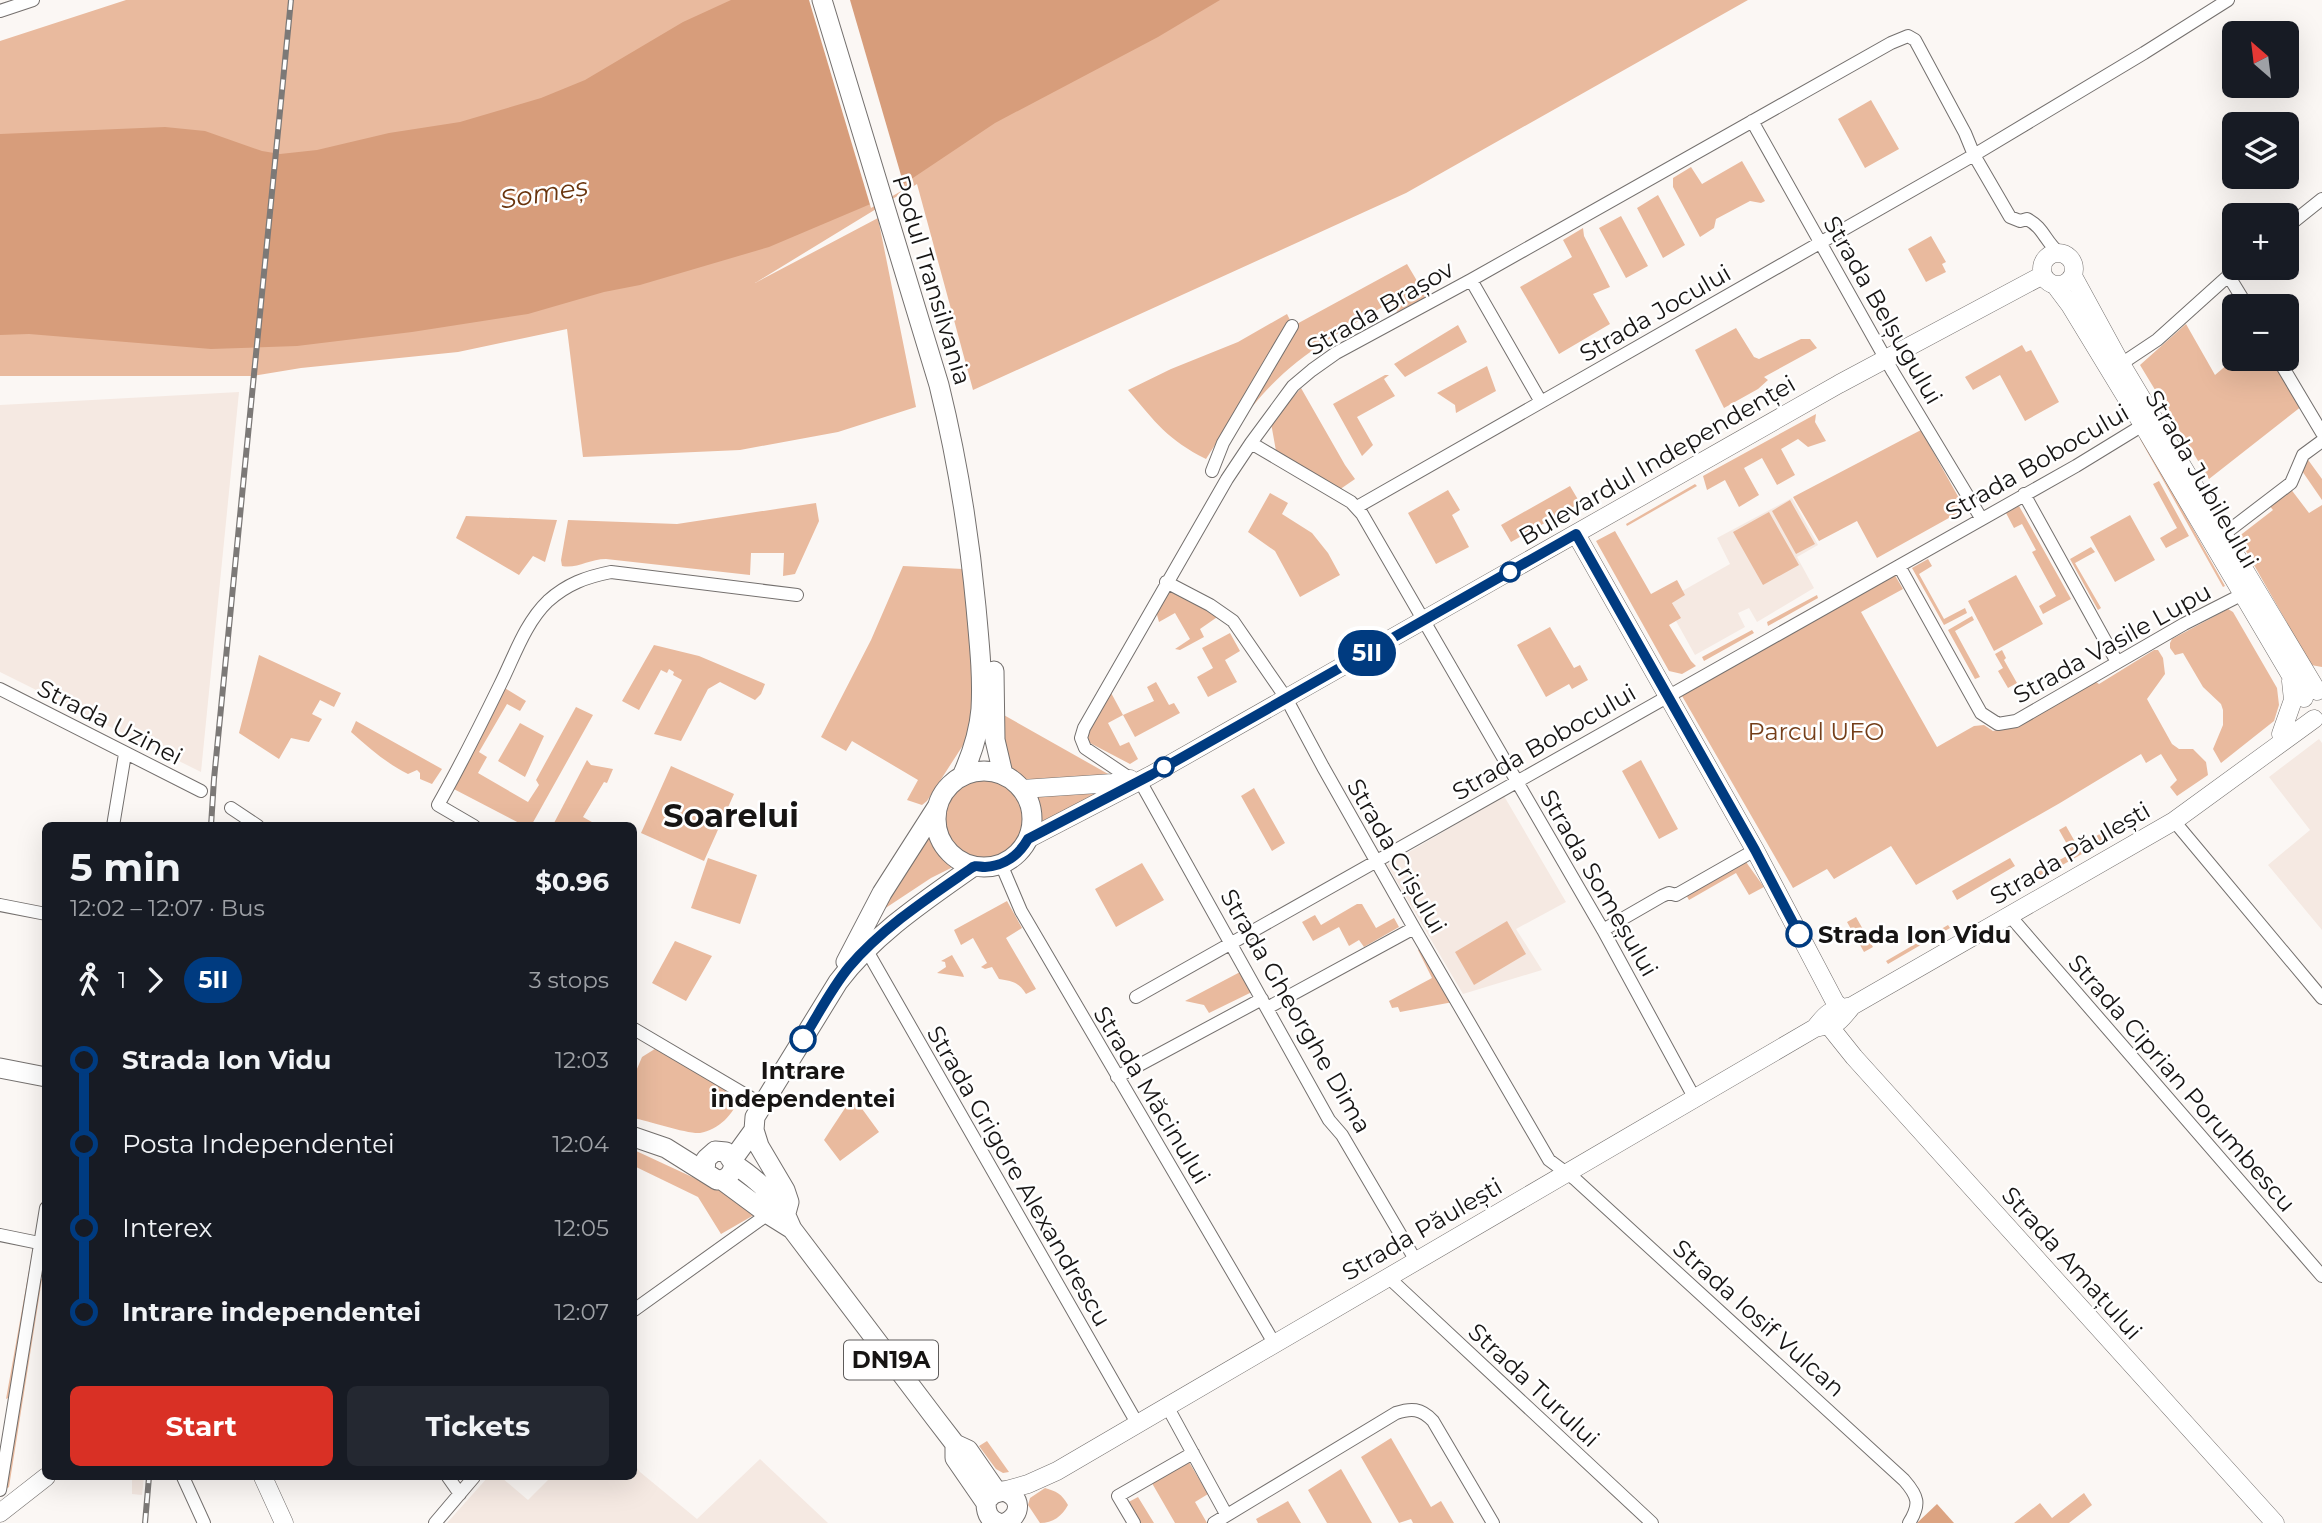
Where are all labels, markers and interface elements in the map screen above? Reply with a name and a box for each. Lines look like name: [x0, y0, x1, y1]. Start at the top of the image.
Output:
north arrow: [2222, 21, 2300, 98]
map controls: [2222, 21, 2299, 371]
button: layers: [2222, 112, 2299, 189]
water label: Someș: [498, 170, 590, 216]
street label: Podul Transilvania: [886, 172, 978, 388]
button: +: [2222, 203, 2299, 280]
street label: Strada Belșugului: [1817, 211, 1949, 409]
street label: Strada Brașov: [1302, 254, 1458, 362]
street label: Strada Jocului: [1574, 258, 1736, 368]
button: −: [2222, 294, 2299, 371]
street label: Bulevardul Independenței: [1514, 369, 1800, 551]
street label: Strada Jubileului: [2139, 385, 2265, 573]
street label: Strada Bobocului: [1940, 398, 2134, 526]
unlabelled marker: [1500, 562, 1520, 582]
street label: Strada Vasile Lupu: [2008, 577, 2216, 709]
line badge: 5II: [1327, 630, 1407, 676]
text: 5II: [1352, 638, 1382, 667]
street label: Strada Uzinei: [33, 673, 187, 771]
street label: Strada Bobocului: [1447, 678, 1641, 806]
park label: Parcul UFO: [1748, 717, 1884, 746]
unlabelled marker: [1154, 757, 1174, 777]
street label: Strada Crișului: [1341, 773, 1453, 939]
street label: Strada Someșului: [1534, 785, 1664, 981]
street label: Strada Păulești: [1985, 795, 2155, 911]
district label: Soarelui: [663, 796, 799, 835]
text: 5 min: [70, 844, 181, 891]
text: $0.96: [535, 866, 609, 898]
street label: Strada Gheorghe Dima: [1214, 884, 1378, 1138]
text: 12:02 – 12:07 · Bus: [70, 894, 265, 922]
place label: Strada Ion Vidu: [1818, 920, 2011, 949]
marker: Strada Ion Vidu: [1786, 921, 1812, 947]
street label: Strada Ciprian Porumbescu: [2062, 948, 2302, 1218]
icon: walk: [70, 961, 108, 999]
icon: forward: [136, 961, 174, 999]
text: 5II: [198, 965, 228, 994]
text: 1: [118, 966, 126, 994]
text: 3 stops: [529, 966, 609, 994]
street label: Strada Măcinului: [1087, 1001, 1217, 1189]
street label: Strada Grigore Alexandrescu: [921, 1021, 1117, 1331]
marker: Intrare independentei: [790, 1026, 816, 1052]
text: Strada Ion Vidu: [122, 1044, 331, 1076]
text: 12:03: [555, 1046, 609, 1074]
place label: Intrare independentei: [711, 1056, 895, 1113]
text: Posta Independentei: [122, 1128, 395, 1160]
text: 12:04: [552, 1130, 609, 1158]
street label: Strada Păulești: [1337, 1171, 1507, 1287]
street label: Strada Amațului: [1996, 1181, 2148, 1345]
text: Interex: [122, 1212, 213, 1244]
text: 12:05: [555, 1214, 609, 1242]
street label: Strada Iosif Vulcan: [1667, 1233, 1851, 1403]
text: Intrare independentei: [122, 1296, 421, 1328]
text: 12:07: [554, 1298, 609, 1326]
street label: Strada Turului: [1463, 1317, 1605, 1453]
road number: DN19A: [844, 1340, 938, 1380]
button: Start: [70, 1386, 333, 1466]
button: Tickets: [347, 1386, 609, 1466]

